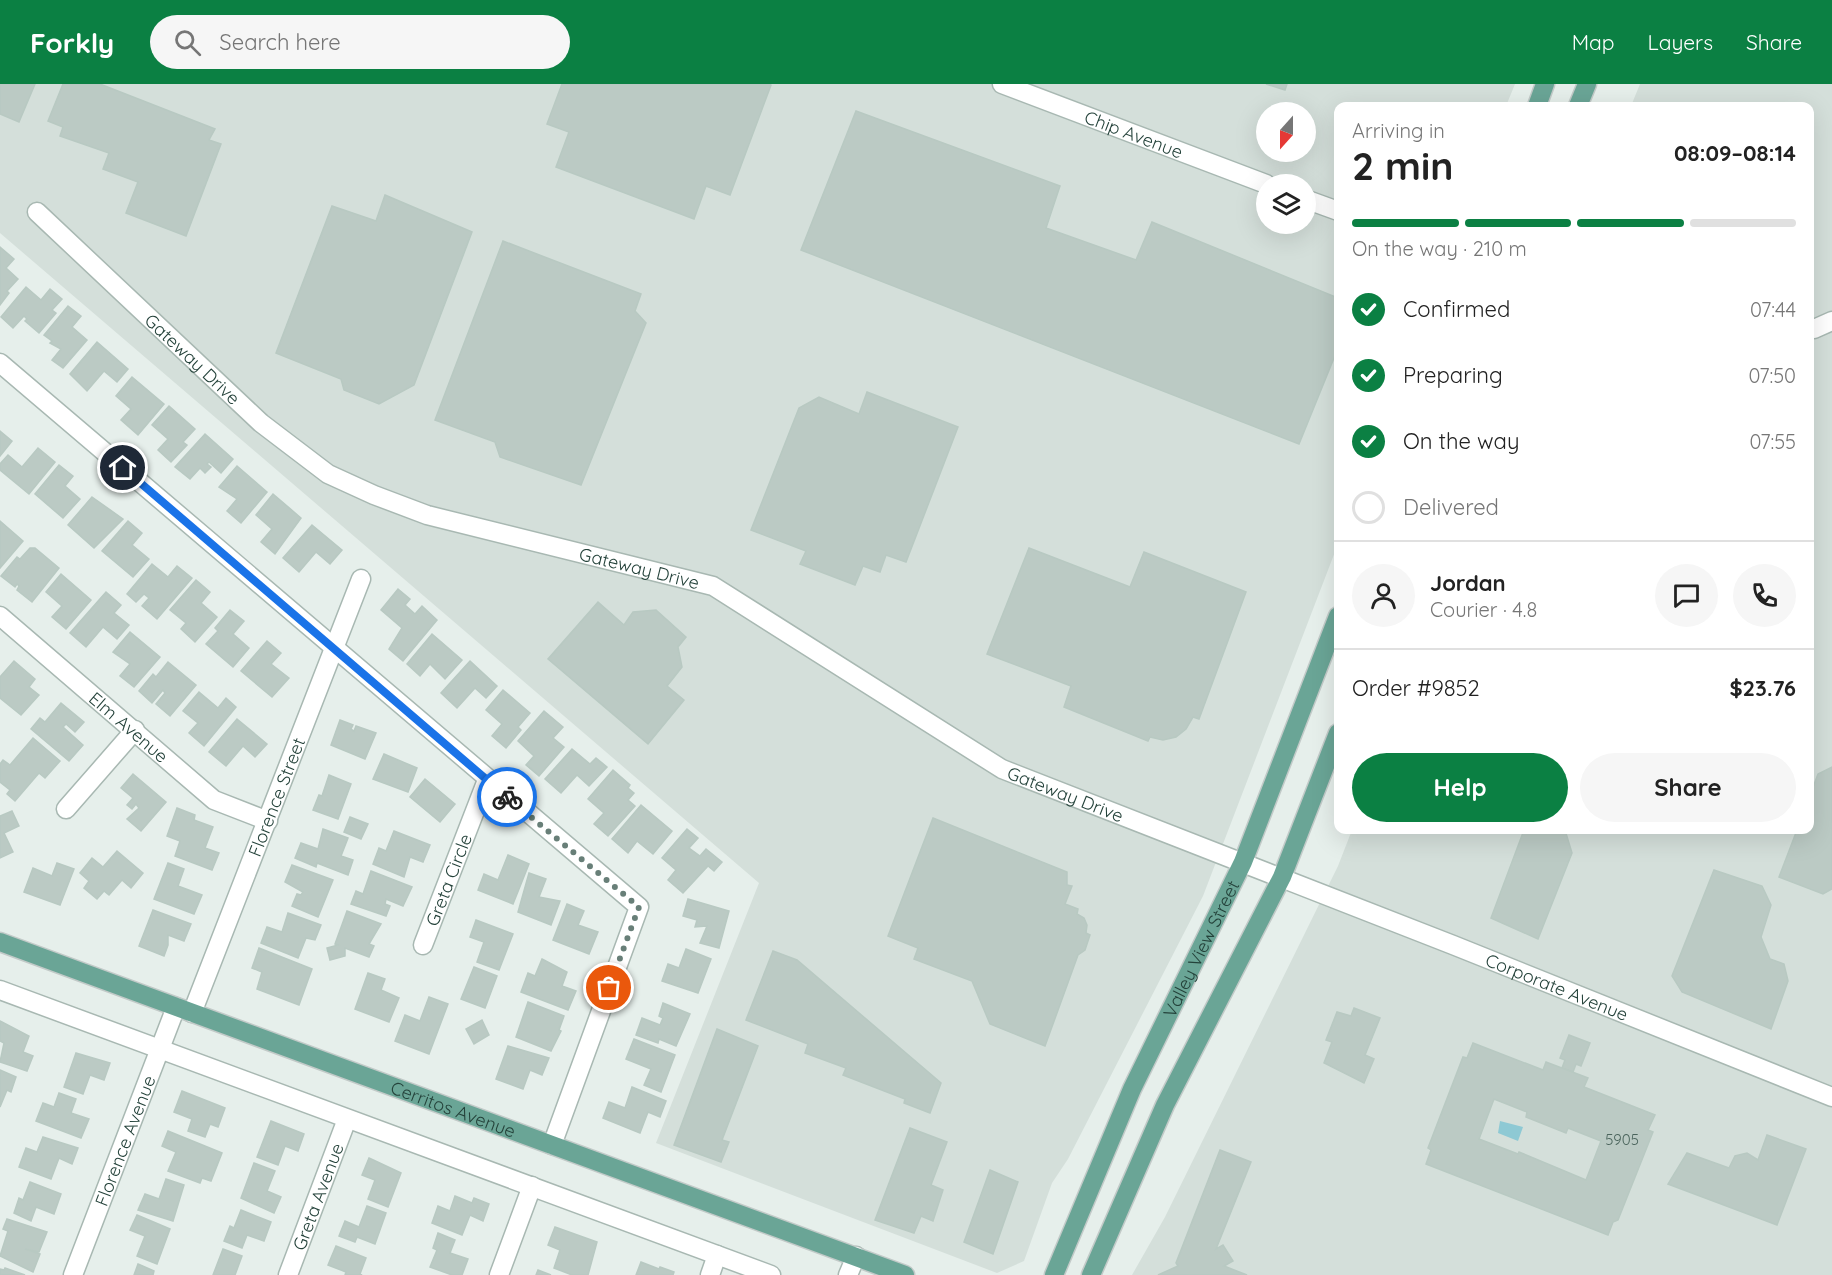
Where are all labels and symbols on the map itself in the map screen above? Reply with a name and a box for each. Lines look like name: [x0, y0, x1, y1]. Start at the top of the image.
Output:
north arrow: [1256, 102, 1316, 162]
street label: Chip Avenue: [1081, 105, 1186, 163]
street label: Gateway Drive: [140, 308, 245, 409]
pin: [97, 442, 148, 493]
street label: Gateway Drive: [577, 542, 702, 594]
street label: Elm Avenue: [85, 686, 173, 767]
street label: Florence Street: [243, 734, 310, 860]
street label: Gateway Drive: [1004, 761, 1127, 827]
courier: [477, 767, 537, 827]
street label: Greta Circle: [420, 830, 477, 929]
street label: Valley View Street: [1157, 876, 1244, 1021]
street label: Corporate Avenue: [1482, 948, 1632, 1026]
pin: [583, 962, 634, 1013]
street label: Florence Avenue: [89, 1072, 160, 1209]
street label: Cerritos Avenue: [388, 1075, 519, 1142]
house number: 5905: [1605, 1130, 1639, 1149]
street label: Greta Avenue: [287, 1140, 348, 1253]

